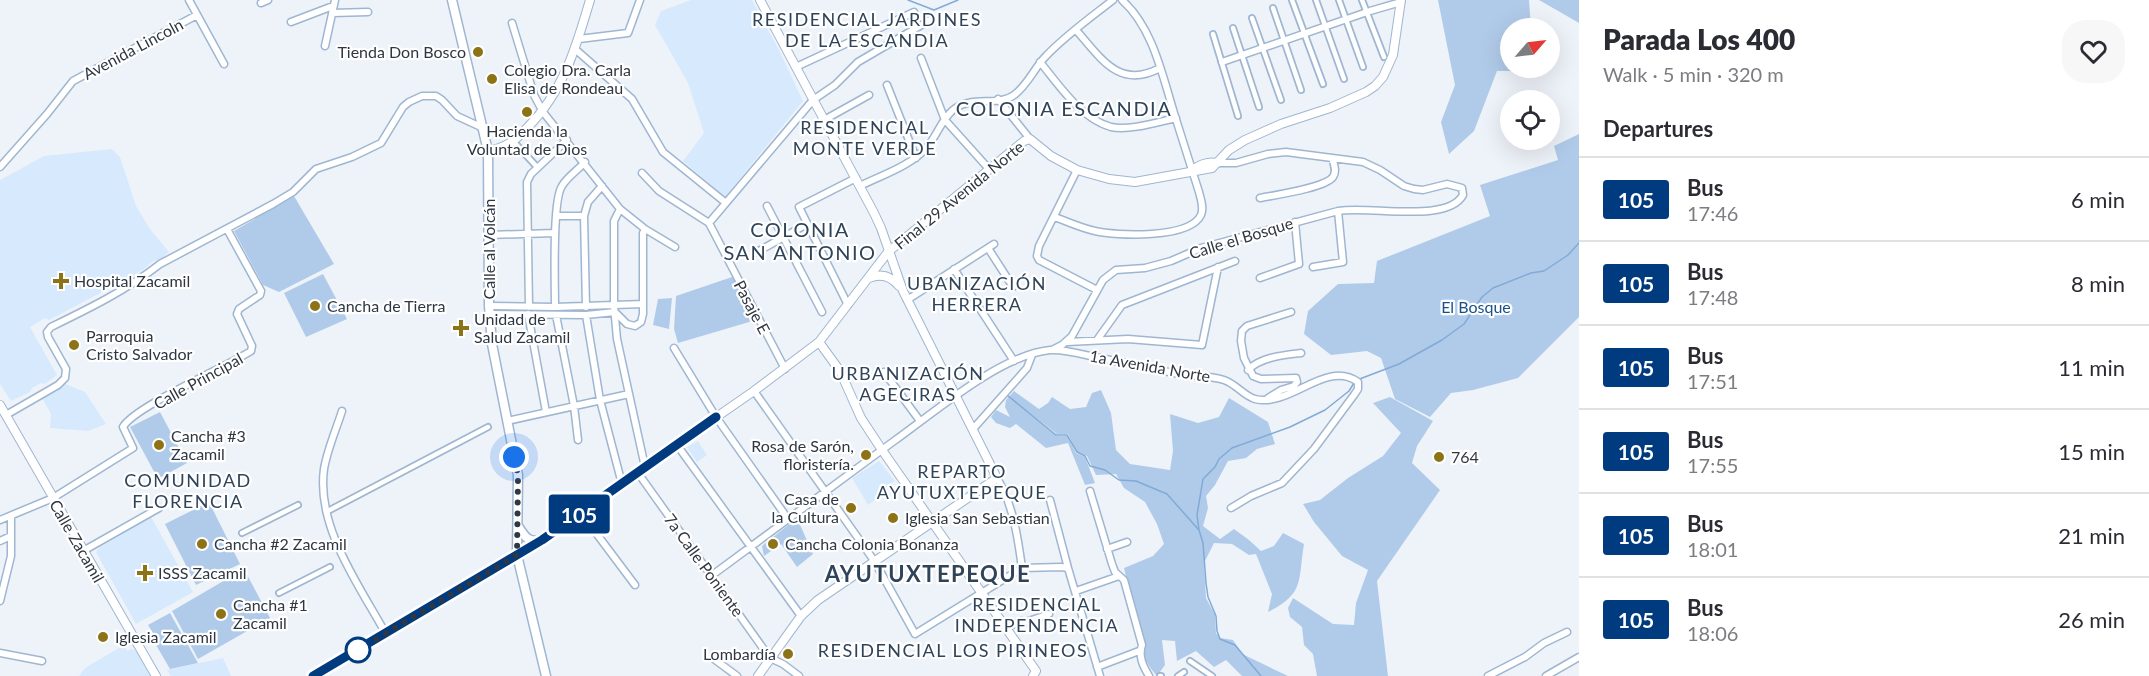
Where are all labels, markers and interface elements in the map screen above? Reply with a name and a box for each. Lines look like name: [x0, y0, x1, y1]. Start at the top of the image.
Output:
district label: RESIDENCIAL JARDINES DE LA ESCANDIA: [752, 8, 982, 51]
street label: Avenida Lincoln: [79, 14, 186, 83]
north arrow: [1500, 18, 1560, 78]
map controls: [1500, 18, 1560, 150]
button: heart: [2062, 20, 2125, 83]
text: Parada Los 400: [1603, 22, 1795, 56]
place label: Tienda Don Bosco: [337, 42, 466, 61]
marker: Tienda Don Bosco: [471, 45, 485, 59]
place label: Colegio Dra. Carla Elisa de Rondeau: [504, 60, 631, 97]
text: Walk · 5 min · 320 m: [1603, 62, 1784, 86]
marker: Colegio Dra. Carla Elisa de Rondeau: [485, 72, 499, 86]
button: locate: [1500, 90, 1560, 150]
district label: COLONIA ESCANDIA: [956, 96, 1172, 120]
marker: Hacienda la Voluntad de Dios: [520, 105, 534, 119]
text: Departures: [1603, 115, 1713, 142]
district label: RESIDENCIAL MONTE VERDE: [793, 116, 937, 159]
place label: Hacienda la Voluntad de Dios: [467, 121, 587, 158]
street label: Final 29 Avenida Norte: [890, 137, 1027, 253]
text: Bus: [1687, 174, 1723, 201]
text: 6 min: [2071, 186, 2125, 213]
text: 105: [1618, 187, 1654, 212]
street label: Calle al Volcán: [479, 199, 498, 299]
text: 17:46: [1687, 201, 1738, 225]
street label: Calle el Bosque: [1187, 213, 1295, 262]
district label: COLONIA SAN ANTONIO: [723, 217, 877, 264]
text: Bus: [1687, 258, 1723, 285]
text: 8 min: [2071, 270, 2125, 297]
place label: Hospital Zacamil: [74, 271, 190, 290]
text: 105: [1618, 271, 1654, 296]
marker: Hospital Zacamil: [52, 272, 70, 290]
district label: UBANIZACIÓN HERRERA: [907, 272, 1047, 315]
street label: Pasaje E: [730, 277, 774, 337]
text: 17:48: [1687, 285, 1738, 309]
place label: Cancha de Tierra: [327, 296, 445, 315]
park label: El Bosque: [1441, 297, 1511, 316]
marker: Cancha de Tierra: [308, 299, 322, 313]
place label: Unidad de Salud Zacamil: [474, 309, 570, 346]
marker: Unidad de Salud Zacamil: [452, 319, 470, 337]
place label: Parroquia Cristo Salvador: [86, 326, 192, 363]
marker: Parroquia Cristo Salvador: [67, 338, 81, 352]
text: Bus: [1687, 342, 1723, 369]
street label: 1a Avenida Norte: [1088, 346, 1212, 385]
street label: Calle Principal: [150, 348, 246, 413]
text: 11 min: [2058, 354, 2125, 381]
text: 105: [1618, 355, 1654, 380]
district label: URBANIZACIÓN AGECIRAS: [832, 362, 984, 405]
text: 17:51: [1687, 369, 1738, 393]
place label: Cancha #3 Zacamil: [171, 426, 246, 463]
text: Bus: [1687, 426, 1723, 453]
place label: Rosa de Sarón, floristería.: [751, 436, 854, 473]
marker: Cancha #3 Zacamil: [152, 438, 166, 452]
text: 15 min: [2058, 438, 2125, 465]
text: 105: [1618, 439, 1654, 464]
your location: [499, 442, 529, 472]
place label: 764: [1451, 447, 1479, 466]
marker: Rosa de Sarón, floristería.: [859, 448, 873, 462]
marker: 764: [1432, 450, 1446, 464]
text: 17:55: [1687, 453, 1738, 477]
district label: REPARTO AYUTUXTEPEQUE: [877, 460, 1047, 503]
district label: COMUNIDAD FLORENCIA: [124, 469, 252, 512]
place label: Casa de la Cultura: [772, 489, 839, 526]
line badge: 105: [544, 494, 614, 534]
street label: Calle Zacamil: [46, 496, 109, 586]
marker: Casa de la Cultura: [844, 501, 858, 515]
text: 105: [561, 502, 597, 527]
place label: Iglesia San Sebastian: [905, 508, 1050, 527]
street label: 7a Calle Poniente: [661, 510, 748, 620]
text: Bus: [1687, 510, 1723, 537]
marker: Iglesia San Sebastian: [886, 511, 900, 525]
text: 21 min: [2058, 522, 2125, 549]
text: 105: [1618, 523, 1654, 548]
place label: Cancha #2 Zacamil: [214, 534, 347, 553]
place label: Cancha Colonia Bonanza: [785, 534, 959, 553]
marker: Cancha #2 Zacamil: [195, 537, 209, 551]
marker: Cancha Colonia Bonanza: [766, 537, 780, 551]
text: 18:01: [1687, 537, 1738, 561]
district label: AYUTUXTEPEQUE: [824, 560, 1031, 587]
place label: ISSS Zacamil: [158, 563, 247, 582]
marker: ISSS Zacamil: [136, 564, 154, 582]
district label: RESIDENCIAL INDEPENDENCIA: [955, 593, 1119, 636]
text: Bus: [1687, 594, 1723, 621]
place label: Cancha #1 Zacamil: [233, 595, 308, 632]
text: 26 min: [2058, 606, 2125, 633]
marker: Cancha #1 Zacamil: [214, 607, 228, 621]
text: 105: [1618, 607, 1654, 632]
text: 18:06: [1687, 621, 1738, 645]
place label: Iglesia Zacamil: [115, 627, 216, 646]
marker: Iglesia Zacamil: [96, 630, 110, 644]
unlabelled marker: [345, 637, 371, 663]
district label: RESIDENCIAL LOS PIRINEOS: [818, 639, 1088, 661]
place label: Lombardía: [703, 644, 776, 663]
marker: Lombardía: [781, 647, 795, 661]

